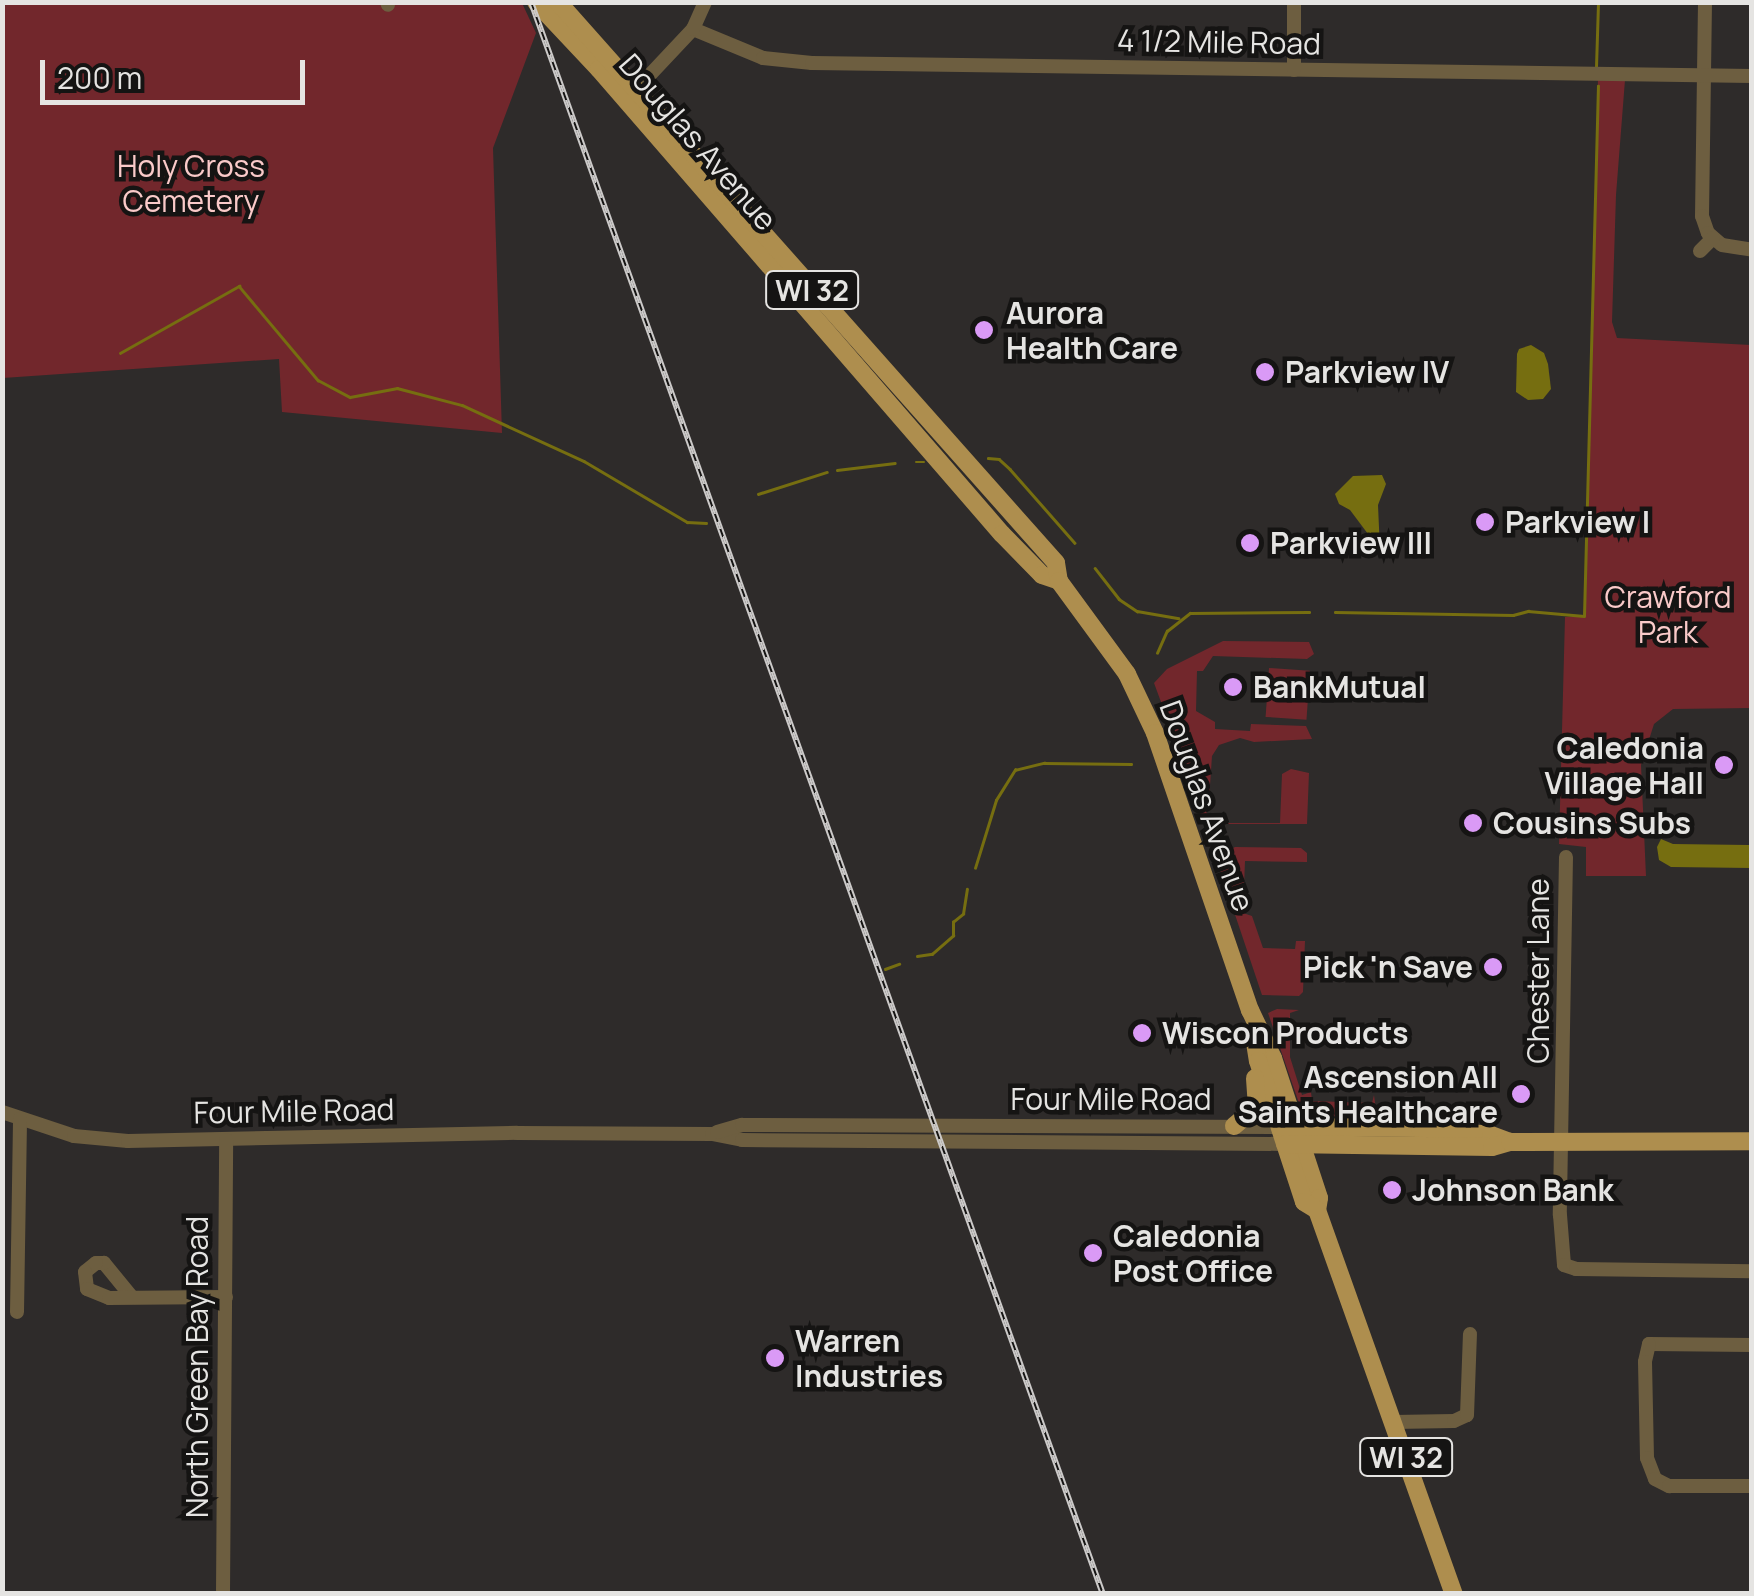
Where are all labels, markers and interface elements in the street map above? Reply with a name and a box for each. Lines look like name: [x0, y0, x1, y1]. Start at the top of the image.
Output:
street label: 4 1/2 Mile Road: [1117, 22, 1321, 62]
scale bar: [45, 40, 310, 102]
street label: Douglas Avenue: [612, 47, 784, 237]
text: 200 m: [57, 57, 142, 98]
park label: Holy Cross Cemetery: [117, 148, 265, 218]
road number: WI 32: [764, 267, 860, 313]
place label: Aurora Health Care: [1006, 295, 1178, 366]
marker: Aurora Health Care: [971, 317, 997, 343]
place label: Parkview IV: [1285, 354, 1449, 390]
marker: Parkview IV: [1254, 361, 1276, 383]
place label: Parkview I: [1505, 504, 1650, 540]
marker: Parkview I: [1474, 511, 1496, 533]
place label: Parkview III: [1270, 525, 1432, 561]
marker: Parkview III: [1239, 532, 1261, 554]
park label: Crawford Park: [1605, 579, 1731, 650]
place label: BankMutual: [1253, 669, 1426, 705]
marker: BankMutual: [1222, 676, 1244, 698]
street label: Douglas Avenue: [1152, 696, 1262, 916]
place label: Caledonia Village Hall: [1545, 730, 1704, 800]
marker: Caledonia Village Hall: [1713, 754, 1735, 776]
place label: Cousins Subs: [1493, 805, 1691, 841]
marker: Cousins Subs: [1462, 812, 1484, 834]
street label: Chester Lane: [1520, 878, 1556, 1064]
place label: Pick 'n Save: [1303, 949, 1473, 985]
marker: Pick 'n Save: [1482, 956, 1504, 978]
place label: Wiscon Products: [1162, 1015, 1409, 1051]
marker: Wiscon Products: [1131, 1022, 1153, 1044]
place label: Ascension All Saints Healthcare: [1238, 1059, 1498, 1130]
street label: Four Mile Road: [1011, 1081, 1211, 1117]
marker: Ascension All Saints Healthcare: [1508, 1081, 1534, 1107]
street label: Four Mile Road: [193, 1091, 395, 1131]
place label: Johnson Bank: [1412, 1172, 1614, 1208]
marker: Johnson Bank: [1381, 1179, 1403, 1201]
street label: North Green Bay Road: [179, 1216, 215, 1518]
place label: Caledonia Post Office: [1113, 1218, 1273, 1288]
marker: Caledonia Post Office: [1082, 1242, 1104, 1264]
place label: Warren Industries: [795, 1323, 943, 1394]
marker: Warren Industries: [764, 1347, 786, 1369]
road number: WI 32: [1358, 1434, 1454, 1480]

